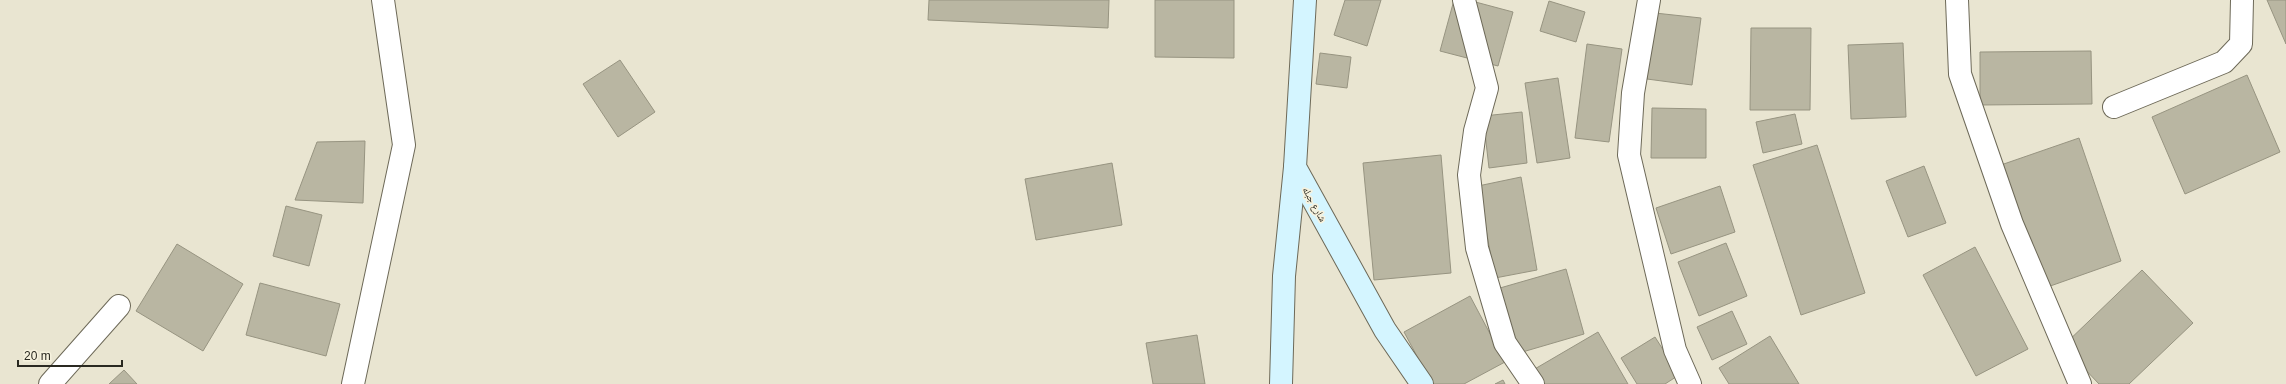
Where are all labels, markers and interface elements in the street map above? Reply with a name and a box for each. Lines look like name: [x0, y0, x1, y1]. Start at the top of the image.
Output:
street label: شارع جبله: [1300, 185, 1329, 224]
scale bar: [18, 342, 122, 368]
text: 20 m: [24, 349, 51, 363]

